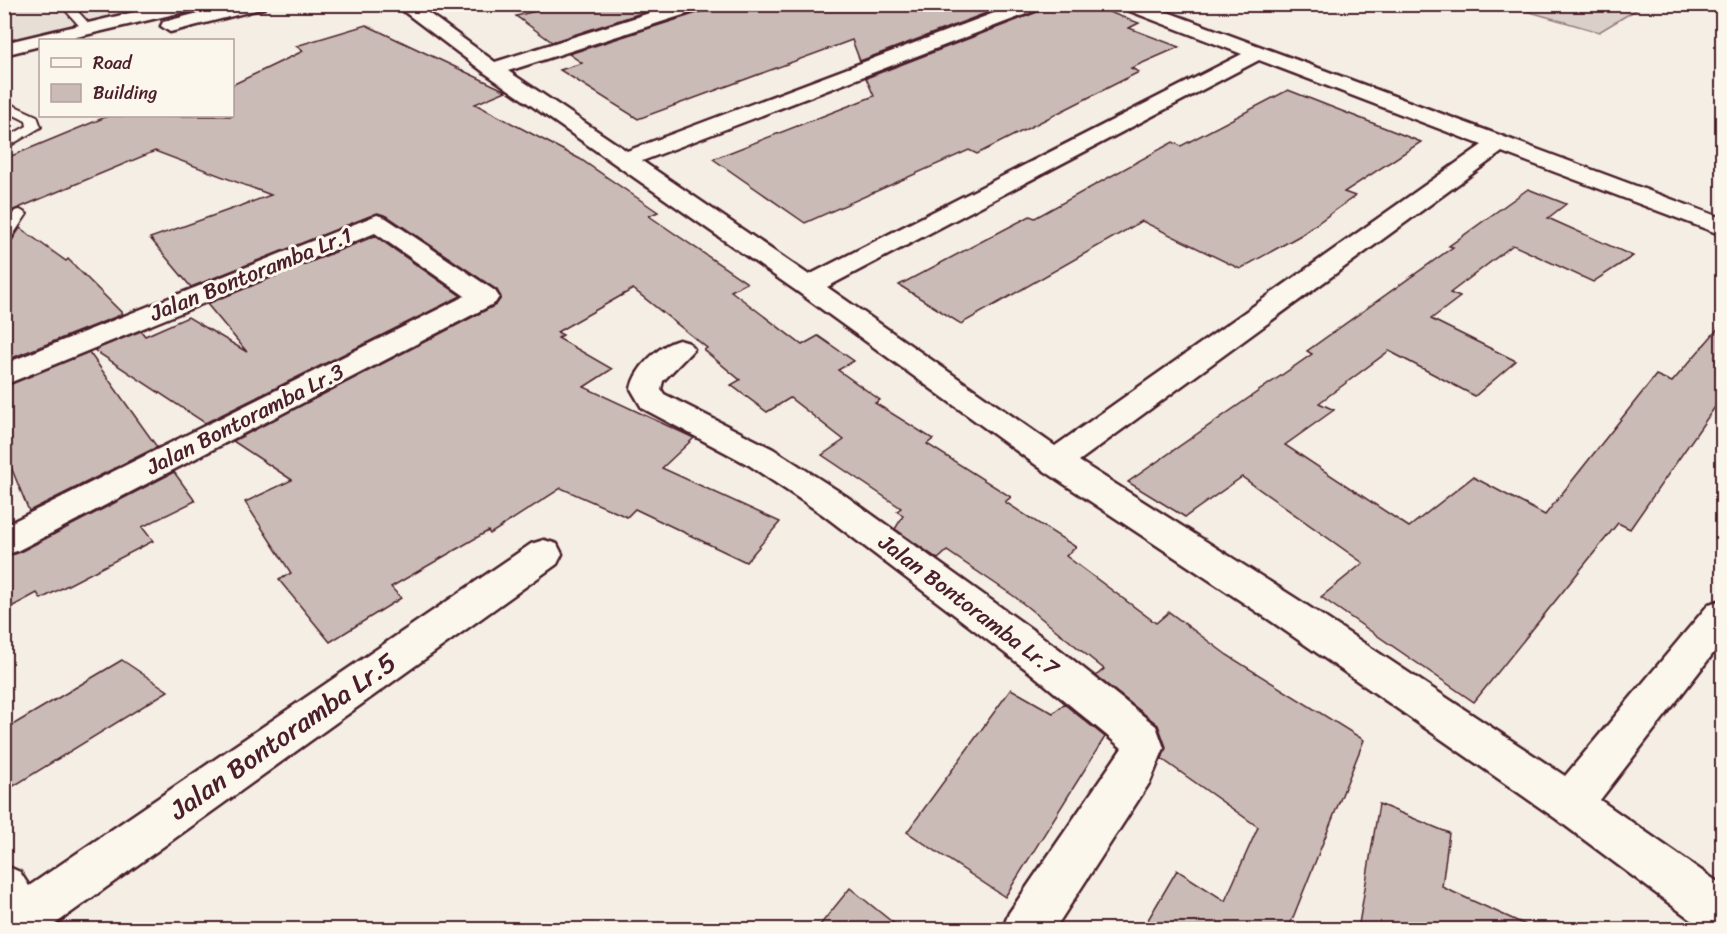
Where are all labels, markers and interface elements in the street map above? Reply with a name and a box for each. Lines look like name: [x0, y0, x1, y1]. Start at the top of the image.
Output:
legend: [39, 39, 234, 117]
text: Road: [93, 47, 133, 79]
text: Building: [93, 77, 157, 109]
street label: Jalan Bontoramba Lr.1: [143, 216, 358, 333]
street label: Jalan Bontoramba Lr.3: [138, 352, 351, 486]
street label: Jalan Bontoramba Lr.7: [869, 523, 1069, 687]
street label: Jalan Bontoramba Lr.5: [158, 639, 407, 833]

